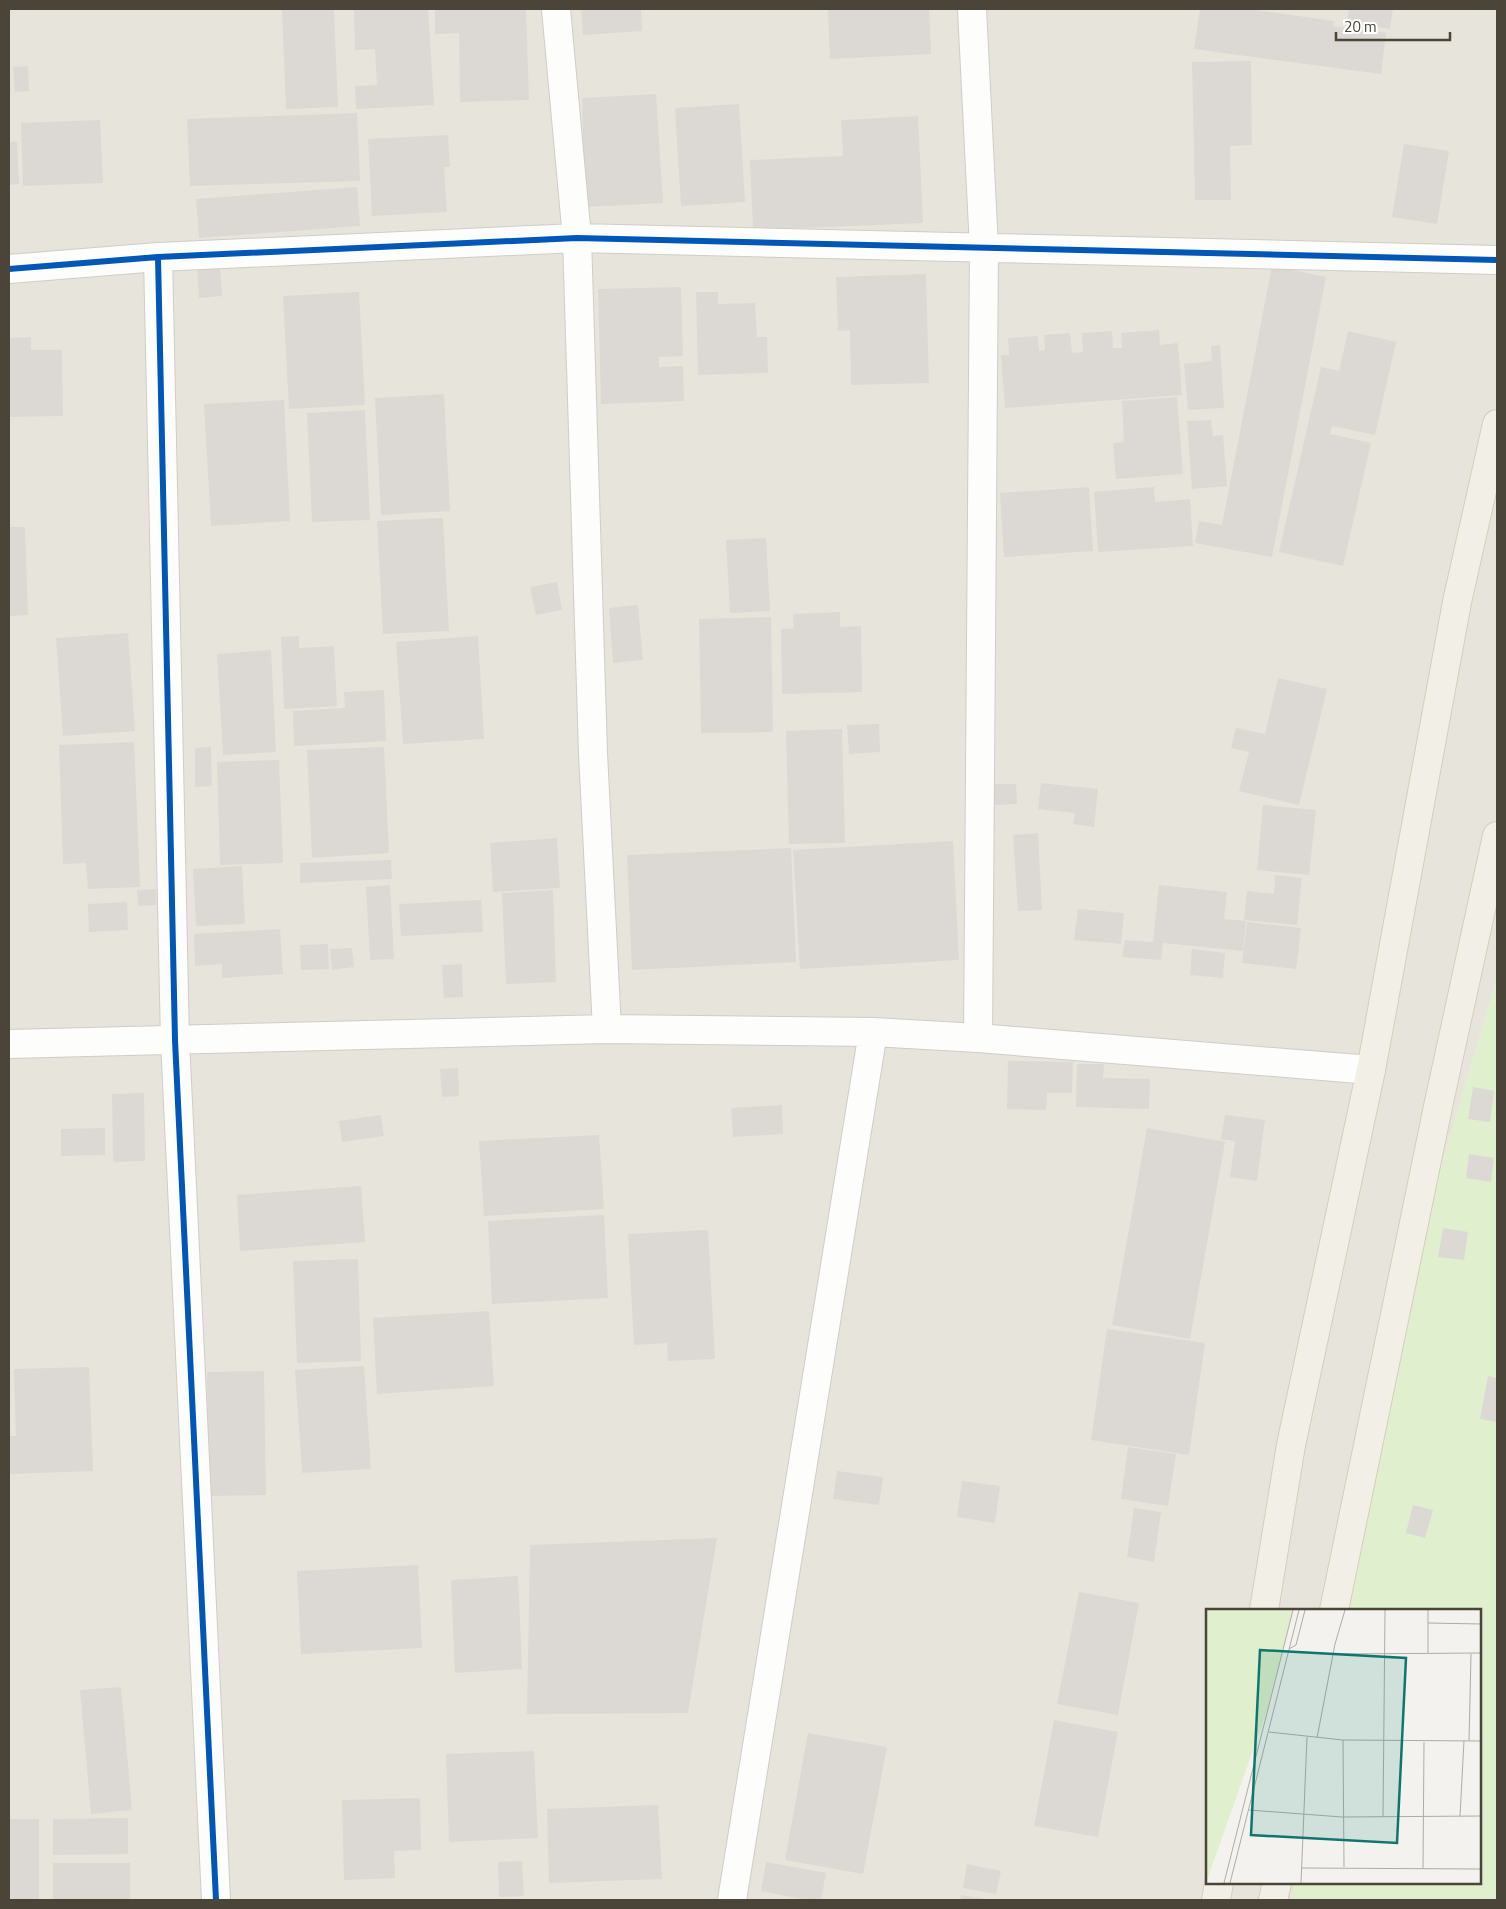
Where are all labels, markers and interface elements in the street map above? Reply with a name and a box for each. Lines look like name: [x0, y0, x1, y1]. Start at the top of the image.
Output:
scale bar: [1336, 10, 1450, 42]
text: 20 m: [1344, 15, 1377, 38]
inset map: [1206, 1609, 1481, 1884]

